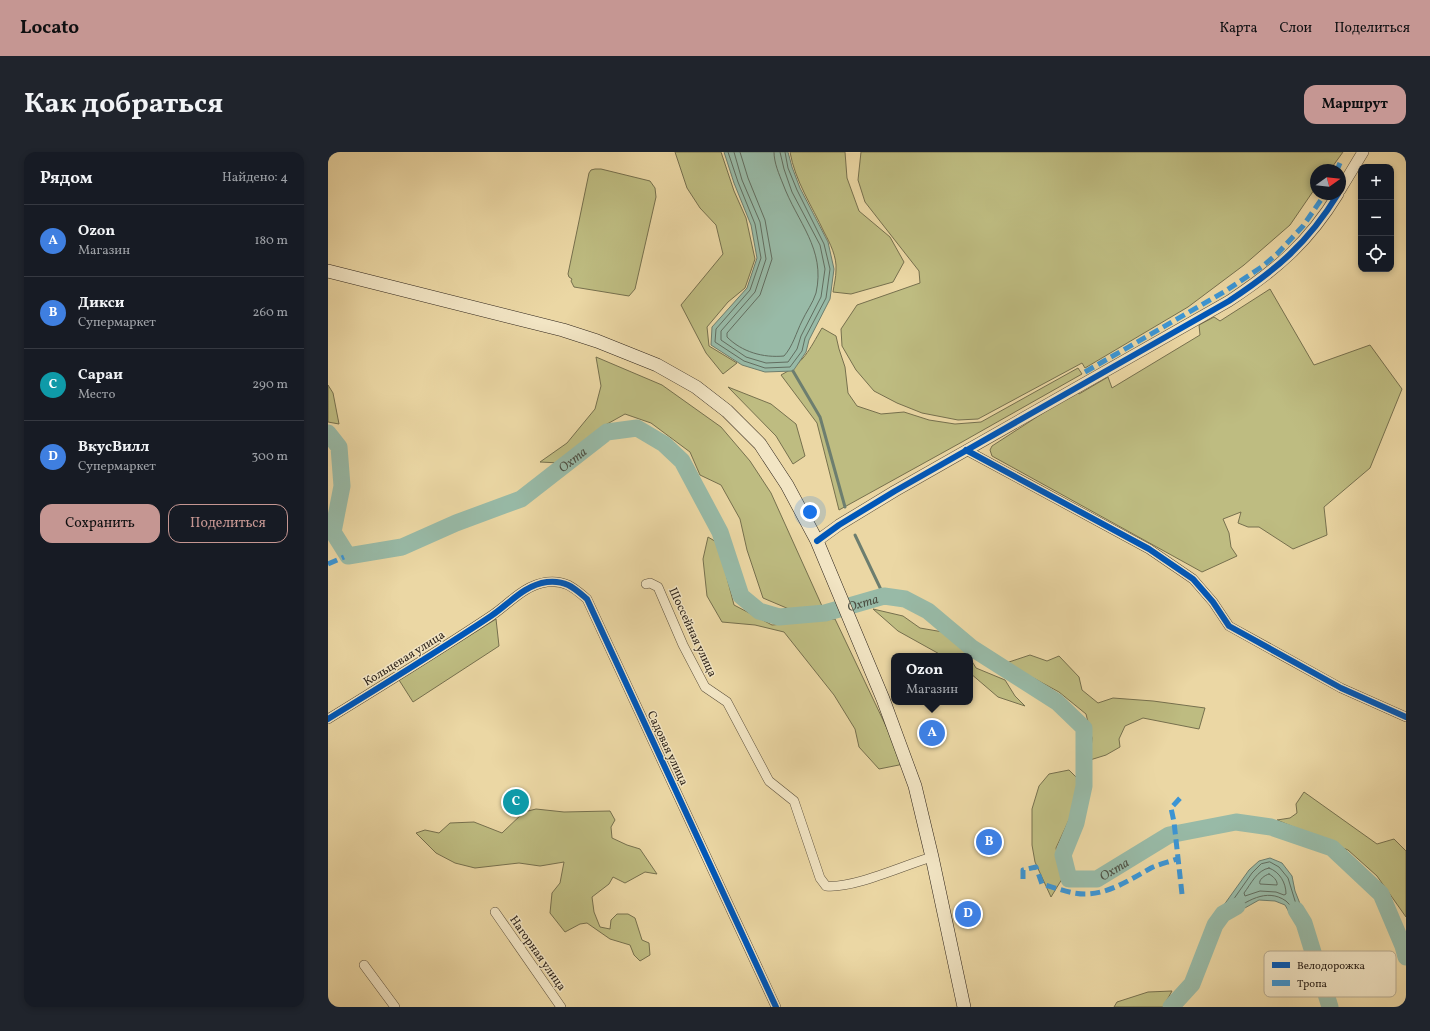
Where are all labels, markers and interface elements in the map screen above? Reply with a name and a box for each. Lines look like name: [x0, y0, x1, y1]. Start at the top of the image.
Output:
text: Locato: [20, 15, 79, 41]
text: Карта: [1219, 19, 1257, 38]
text: Слои: [1279, 19, 1312, 38]
text: Поделиться: [1334, 19, 1410, 38]
text: Как добраться: [24, 85, 223, 124]
button: Маршрут: [1304, 85, 1406, 124]
north arrow: [1310, 164, 1346, 200]
map controls: [1358, 164, 1394, 272]
button: +: [1358, 164, 1394, 200]
text: Рядом: [40, 167, 93, 190]
text: Найдено: 4: [222, 169, 288, 187]
button: −: [1358, 200, 1394, 236]
text: Ozon: [78, 221, 115, 242]
text: A: [48, 232, 58, 250]
text: 180 m: [254, 232, 288, 250]
button: locate: [1358, 236, 1394, 272]
text: Магазин: [78, 242, 130, 260]
text: Дикси: [78, 293, 124, 314]
text: B: [49, 304, 57, 322]
text: 260 m: [253, 304, 288, 322]
text: Супермаркет: [78, 314, 156, 332]
text: Сараи: [78, 365, 123, 386]
text: C: [49, 376, 57, 394]
text: 290 m: [252, 376, 288, 394]
text: Место: [78, 386, 115, 404]
text: ВкусВилл: [78, 437, 149, 458]
water label: Охта: [555, 444, 591, 478]
text: D: [48, 448, 58, 466]
text: 300 m: [252, 448, 288, 466]
text: Супермаркет: [78, 458, 156, 476]
your location: [800, 502, 820, 522]
button: Сохранить: [40, 504, 160, 543]
button: Поделиться: [168, 504, 288, 543]
street label: Шоссейная улица: [664, 585, 720, 680]
water label: Охта: [845, 591, 881, 617]
street label: Кольцевая улица: [361, 627, 448, 690]
popup: [891, 653, 973, 705]
text: Ozon: [906, 660, 943, 681]
text: Магазин: [906, 681, 958, 699]
street label: Садовая улица: [643, 708, 691, 788]
pin: A: [919, 718, 945, 748]
pin: C: [503, 787, 529, 817]
pin: B: [976, 827, 1002, 857]
water label: Охта: [1096, 854, 1133, 886]
pin: D: [955, 899, 981, 929]
street label: Нагорная улица: [505, 913, 569, 994]
legend: [1264, 951, 1396, 997]
text: Велодорожка: [1297, 959, 1366, 974]
text: Тропа: [1297, 977, 1328, 992]

